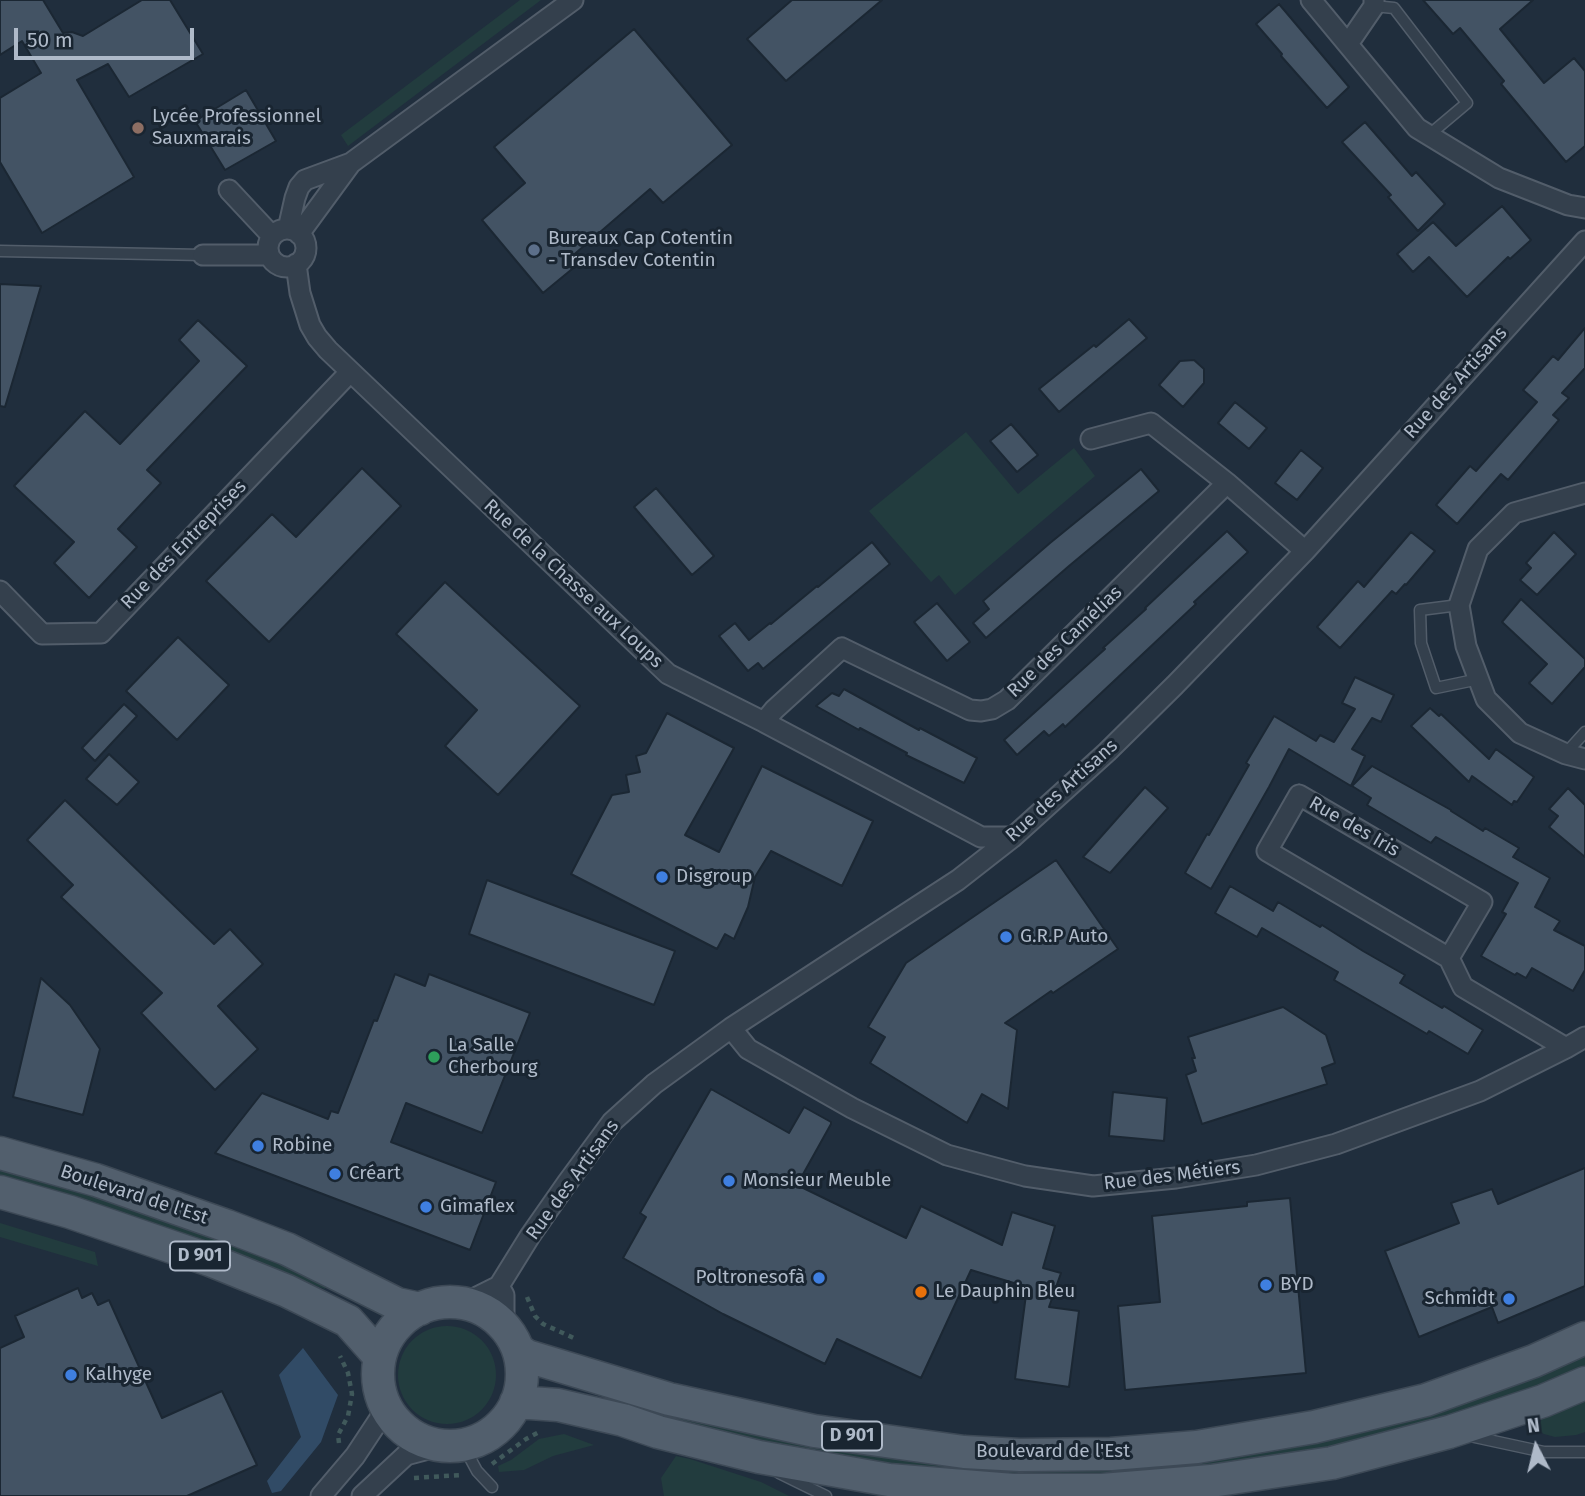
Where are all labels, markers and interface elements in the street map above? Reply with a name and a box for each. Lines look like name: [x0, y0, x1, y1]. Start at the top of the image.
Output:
scale bar: [18, 14, 198, 58]
text: 50 m: [27, 27, 73, 53]
place label: Lycée Professionnel Sauxmarais: [152, 106, 321, 150]
marker: Lycée Professionnel Sauxmarais: [130, 120, 146, 136]
place label: Bureaux Cap Cotentin - Transdev Cotentin: [548, 228, 733, 272]
marker: Bureaux Cap Cotentin - Transdev Cotentin: [526, 242, 542, 258]
street label: Rue des Artisans: [1400, 322, 1512, 444]
street label: Rue des Entreprises: [116, 476, 252, 614]
street label: Rue de la Chasse aux Loups: [479, 495, 667, 673]
street label: Rue des Camélias: [1003, 581, 1127, 703]
street label: Rue des Artisans: [1001, 735, 1123, 847]
street label: Rue des Iris: [1305, 792, 1403, 862]
place label: Disgroup: [676, 866, 753, 888]
marker: Disgroup: [654, 869, 670, 885]
place label: G.R.P Auto: [1020, 926, 1108, 948]
marker: G.R.P Auto: [998, 929, 1014, 945]
place label: La Salle Cherbourg: [448, 1035, 538, 1079]
marker: La Salle Cherbourg: [426, 1049, 442, 1065]
street label: Rue des Artisans: [522, 1115, 624, 1245]
place label: Robine: [272, 1135, 332, 1157]
marker: Robine: [250, 1138, 266, 1154]
street label: Rue des Métiers: [1103, 1156, 1241, 1196]
street label: Boulevard de l'Est: [57, 1160, 211, 1230]
place label: Créart: [349, 1163, 401, 1185]
marker: Créart: [327, 1166, 343, 1182]
place label: Monsieur Meuble: [743, 1170, 891, 1192]
marker: Monsieur Meuble: [721, 1173, 737, 1189]
place label: Gimaflex: [440, 1196, 515, 1218]
marker: Gimaflex: [418, 1199, 434, 1215]
road number: D 901: [170, 1241, 230, 1270]
place label: Poltronesofà: [695, 1267, 805, 1289]
marker: Poltronesofà: [811, 1270, 827, 1286]
place label: BYD: [1280, 1274, 1314, 1296]
marker: BYD: [1258, 1277, 1274, 1293]
place label: Le Dauphin Bleu: [935, 1281, 1075, 1303]
marker: Le Dauphin Bleu: [913, 1284, 929, 1300]
place label: Schmidt: [1425, 1288, 1495, 1310]
marker: Schmidt: [1501, 1291, 1517, 1307]
place label: Kalhyge: [85, 1364, 152, 1386]
marker: Kalhyge: [63, 1367, 79, 1383]
north arrow: [1501, 1412, 1571, 1482]
text: N: [1526, 1413, 1541, 1438]
road number: D 901: [822, 1422, 882, 1450]
street label: Boulevard de l'Est: [976, 1441, 1130, 1463]

